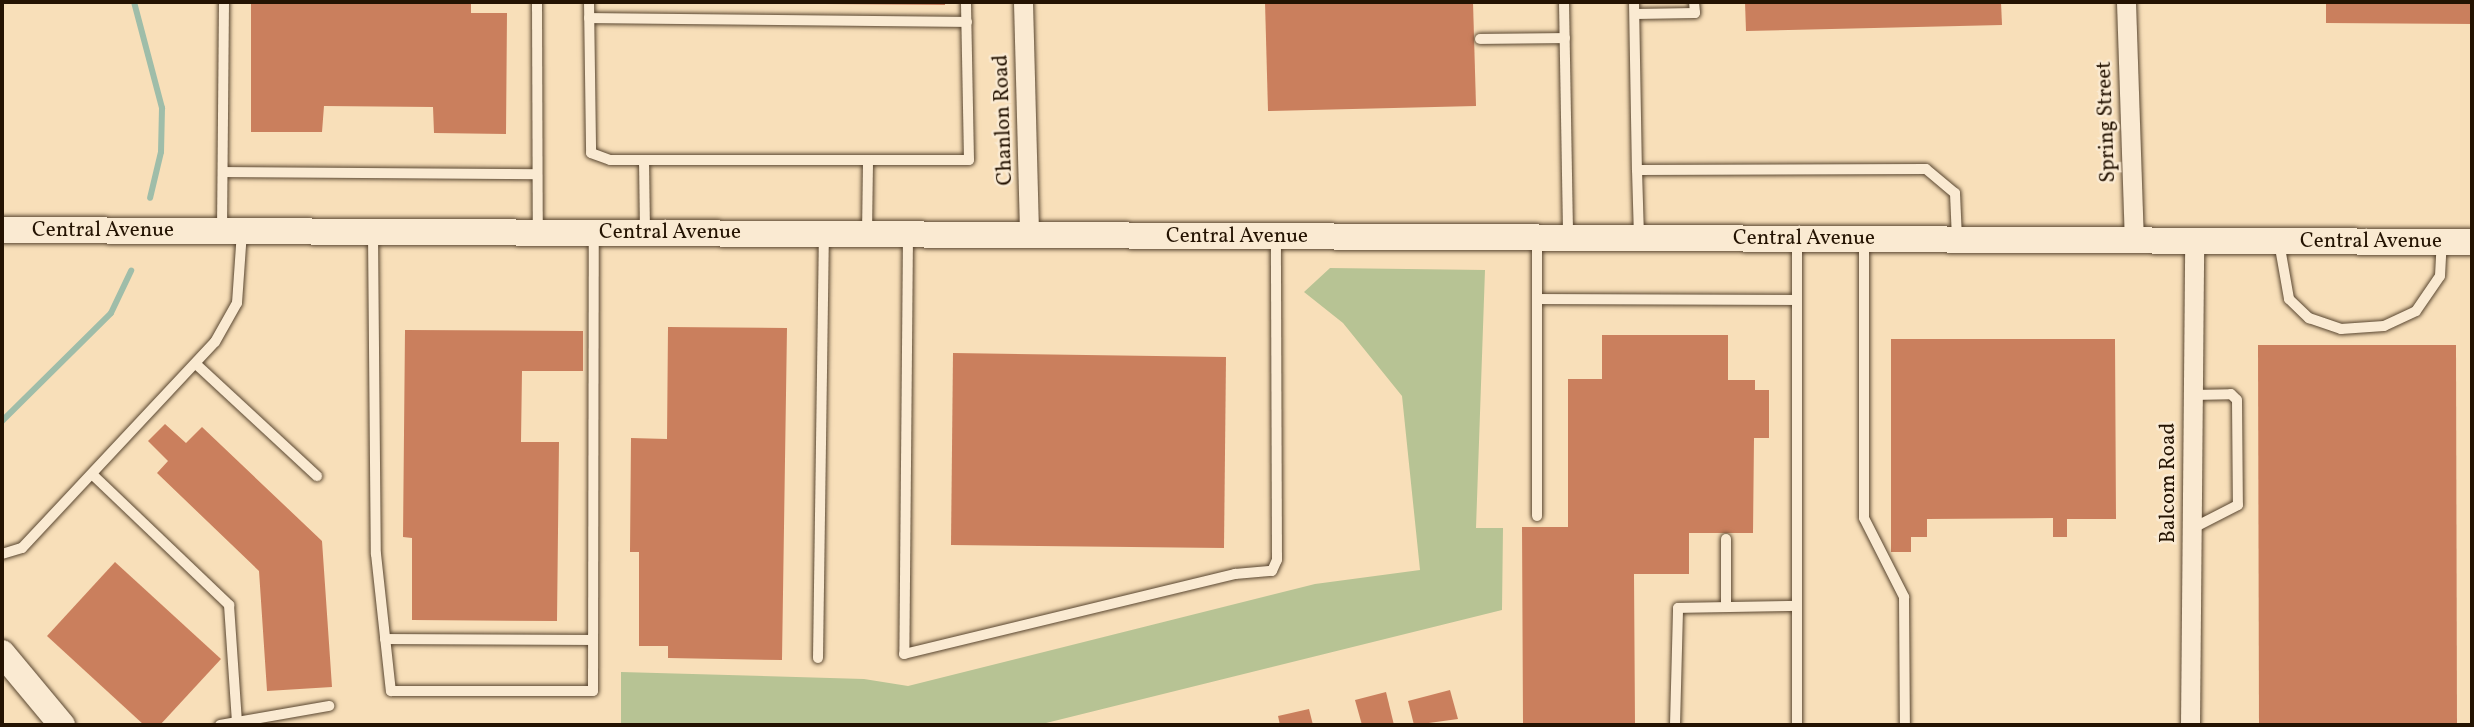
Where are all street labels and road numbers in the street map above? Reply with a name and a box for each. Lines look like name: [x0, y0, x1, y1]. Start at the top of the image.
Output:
street label: Chanlon Road: [989, 54, 1019, 186]
street label: Spring Street: [2092, 61, 2122, 183]
street label: Central Avenue: [32, 218, 174, 244]
street label: Central Avenue: [599, 220, 741, 246]
street label: Central Avenue: [1166, 224, 1308, 250]
street label: Central Avenue: [1733, 226, 1875, 252]
street label: Central Avenue: [2300, 229, 2442, 255]
street label: Balcom Road: [2156, 423, 2182, 543]

